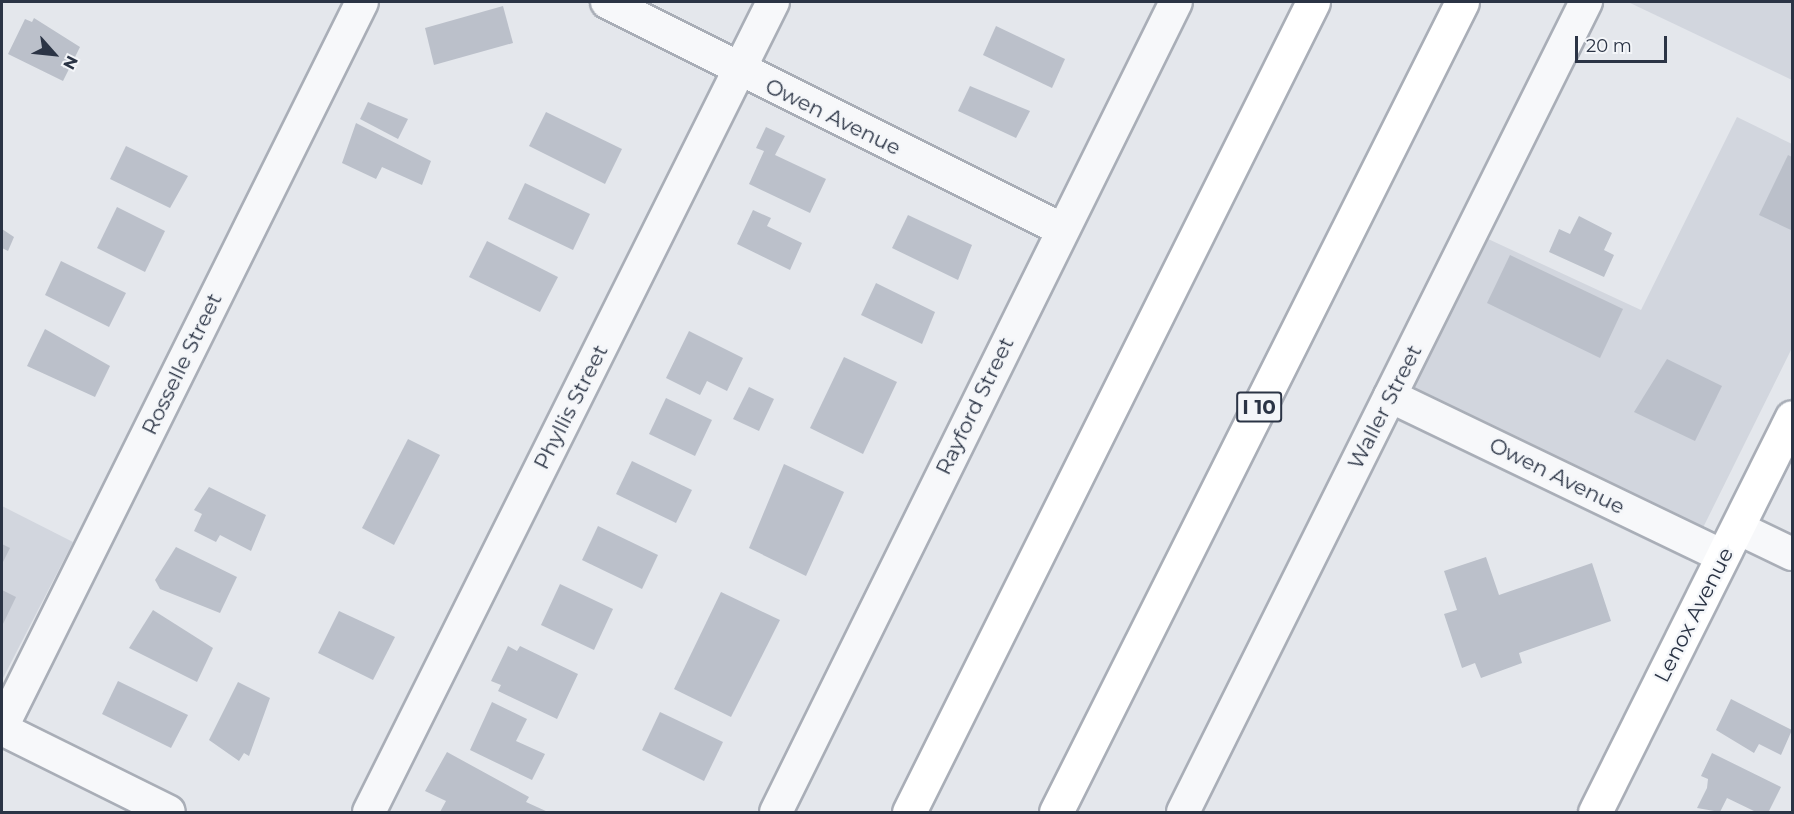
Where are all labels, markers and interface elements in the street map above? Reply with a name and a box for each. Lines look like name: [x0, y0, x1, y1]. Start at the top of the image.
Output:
north arrow: [24, 24, 84, 84]
scale bar: [1578, 24, 1670, 62]
text: 20 m: [1586, 35, 1632, 57]
text: N: [59, 52, 82, 72]
street label: Owen Avenue: [761, 73, 905, 161]
street label: Rosselle Street: [137, 289, 227, 439]
street label: Rayford Street: [931, 333, 1019, 479]
street label: Phyllis Street: [529, 340, 613, 474]
street label: Waller Street: [1343, 341, 1427, 473]
road number: I 10: [1235, 390, 1283, 424]
street label: Owen Avenue: [1485, 432, 1629, 520]
street label: Lenox Avenue: [1649, 543, 1739, 687]

